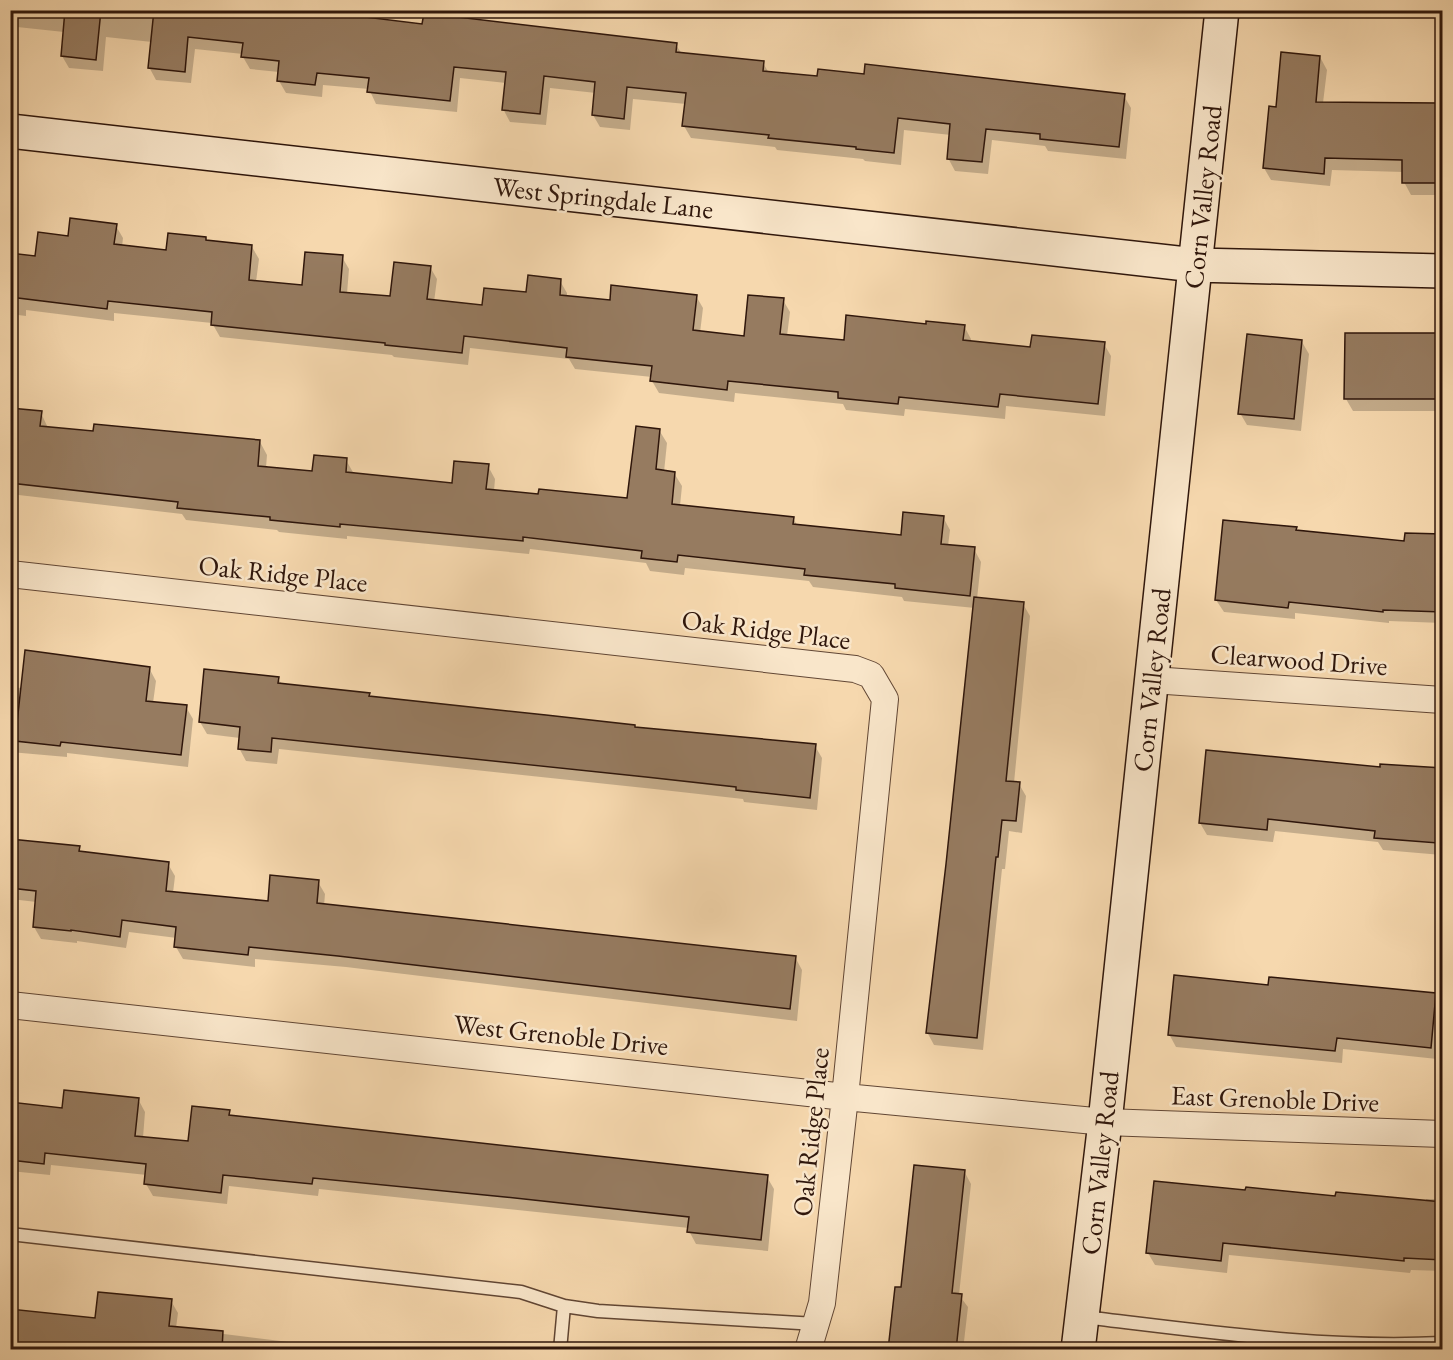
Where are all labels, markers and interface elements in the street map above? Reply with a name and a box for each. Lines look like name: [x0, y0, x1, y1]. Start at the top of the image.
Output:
street label: Corn Valley Road: [1175, 103, 1230, 291]
street label: West Springdale Lane: [491, 169, 715, 226]
street label: Oak Ridge Place: [197, 547, 369, 600]
street label: Corn Valley Road: [1124, 586, 1179, 774]
street label: Oak Ridge Place: [680, 602, 852, 657]
street label: Clearwood Drive: [1209, 636, 1389, 683]
street label: West Grenoble Drive: [452, 1006, 670, 1063]
street label: Oak Ridge Place: [784, 1046, 837, 1218]
street label: Corn Valley Road: [1072, 1069, 1127, 1257]
street label: East Grenoble Drive: [1170, 1077, 1380, 1120]

